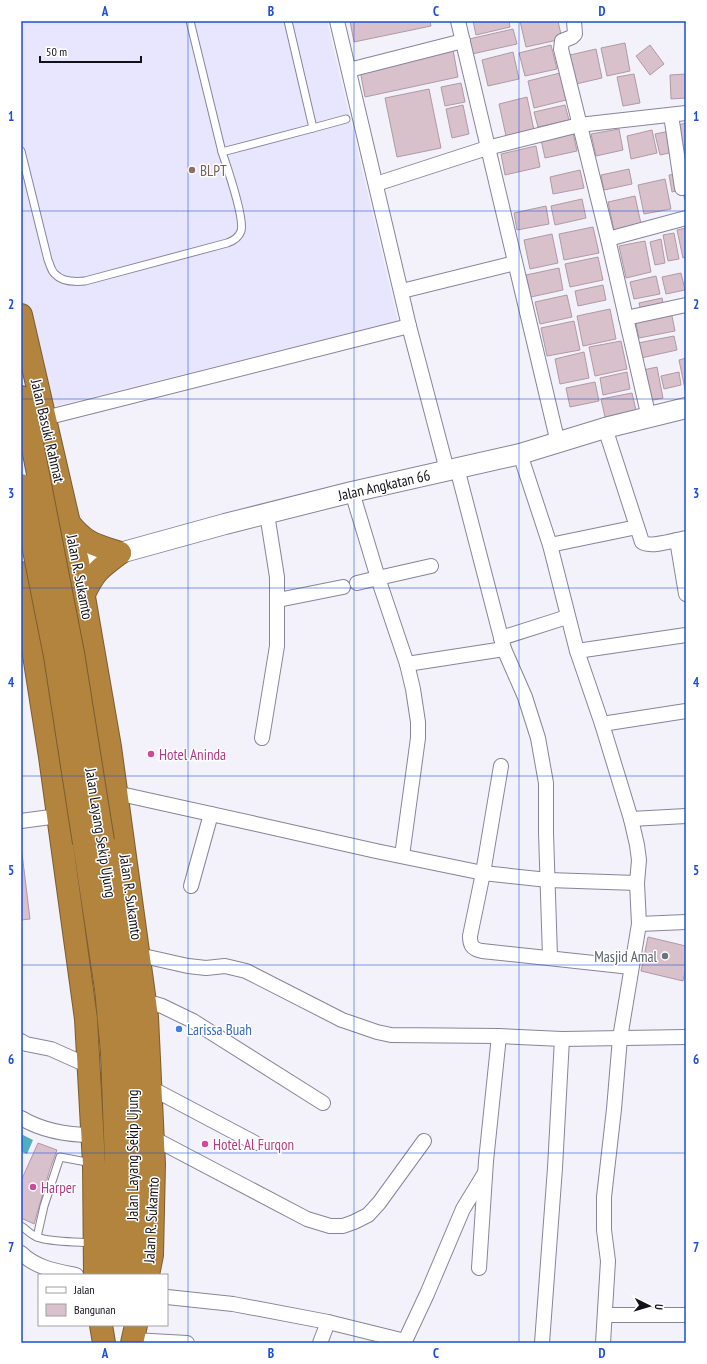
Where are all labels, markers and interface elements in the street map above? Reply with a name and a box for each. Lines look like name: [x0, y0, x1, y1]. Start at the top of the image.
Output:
text: A: [101, 3, 109, 20]
text: B: [268, 3, 274, 20]
text: C: [433, 3, 439, 20]
text: D: [599, 3, 606, 20]
scale bar: [40, 38, 141, 64]
text: 50 m: [46, 44, 67, 59]
text: 1: [8, 108, 14, 125]
text: 1: [693, 108, 699, 125]
place label: BLPT: [200, 161, 227, 180]
marker: BLPT: [187, 165, 197, 175]
text: 2: [8, 296, 14, 313]
text: 2: [693, 296, 699, 313]
street label: Jalan Basuki Rahmat: [27, 377, 69, 485]
street label: Jalan Angkatan 66: [335, 465, 432, 505]
text: 3: [8, 485, 14, 502]
text: 3: [693, 485, 699, 502]
street label: Jalan R. Sukamto: [62, 532, 98, 621]
text: 4: [8, 674, 15, 691]
text: 4: [693, 674, 700, 691]
place label: Hotel Aninda: [159, 745, 226, 764]
marker: Hotel Aninda: [146, 749, 156, 759]
street label: Jalan Layang Sekip Ujung: [81, 766, 121, 899]
street label: Jalan R. Sukamto: [115, 852, 146, 941]
text: 5: [8, 862, 14, 879]
text: 5: [693, 862, 699, 879]
place label: Masjid Amal: [594, 947, 658, 966]
marker: Masjid Amal: [660, 951, 670, 961]
place label: Larissa Buah: [187, 1020, 252, 1039]
marker: Larissa Buah: [174, 1024, 184, 1034]
text: 6: [8, 1051, 14, 1068]
text: 6: [693, 1051, 699, 1068]
street label: Jalan Layang Sekip Ujung: [123, 1090, 142, 1221]
place label: Hotel Al Furqon: [213, 1135, 294, 1154]
marker: Hotel Al Furqon: [200, 1139, 210, 1149]
street label: Jalan R. Sukamto: [139, 1177, 163, 1264]
place label: Harper: [41, 1178, 77, 1197]
marker: Harper: [28, 1182, 38, 1192]
text: 7: [8, 1239, 14, 1256]
text: 7: [693, 1239, 699, 1256]
legend: [38, 1274, 168, 1326]
text: Jalan: [73, 1282, 95, 1297]
north arrow: [629, 1286, 669, 1326]
text: Bangunan: [74, 1302, 115, 1317]
text: U: [652, 1303, 666, 1311]
text: A: [101, 1345, 109, 1362]
text: B: [268, 1345, 274, 1362]
text: C: [433, 1345, 439, 1362]
text: D: [599, 1345, 606, 1362]

